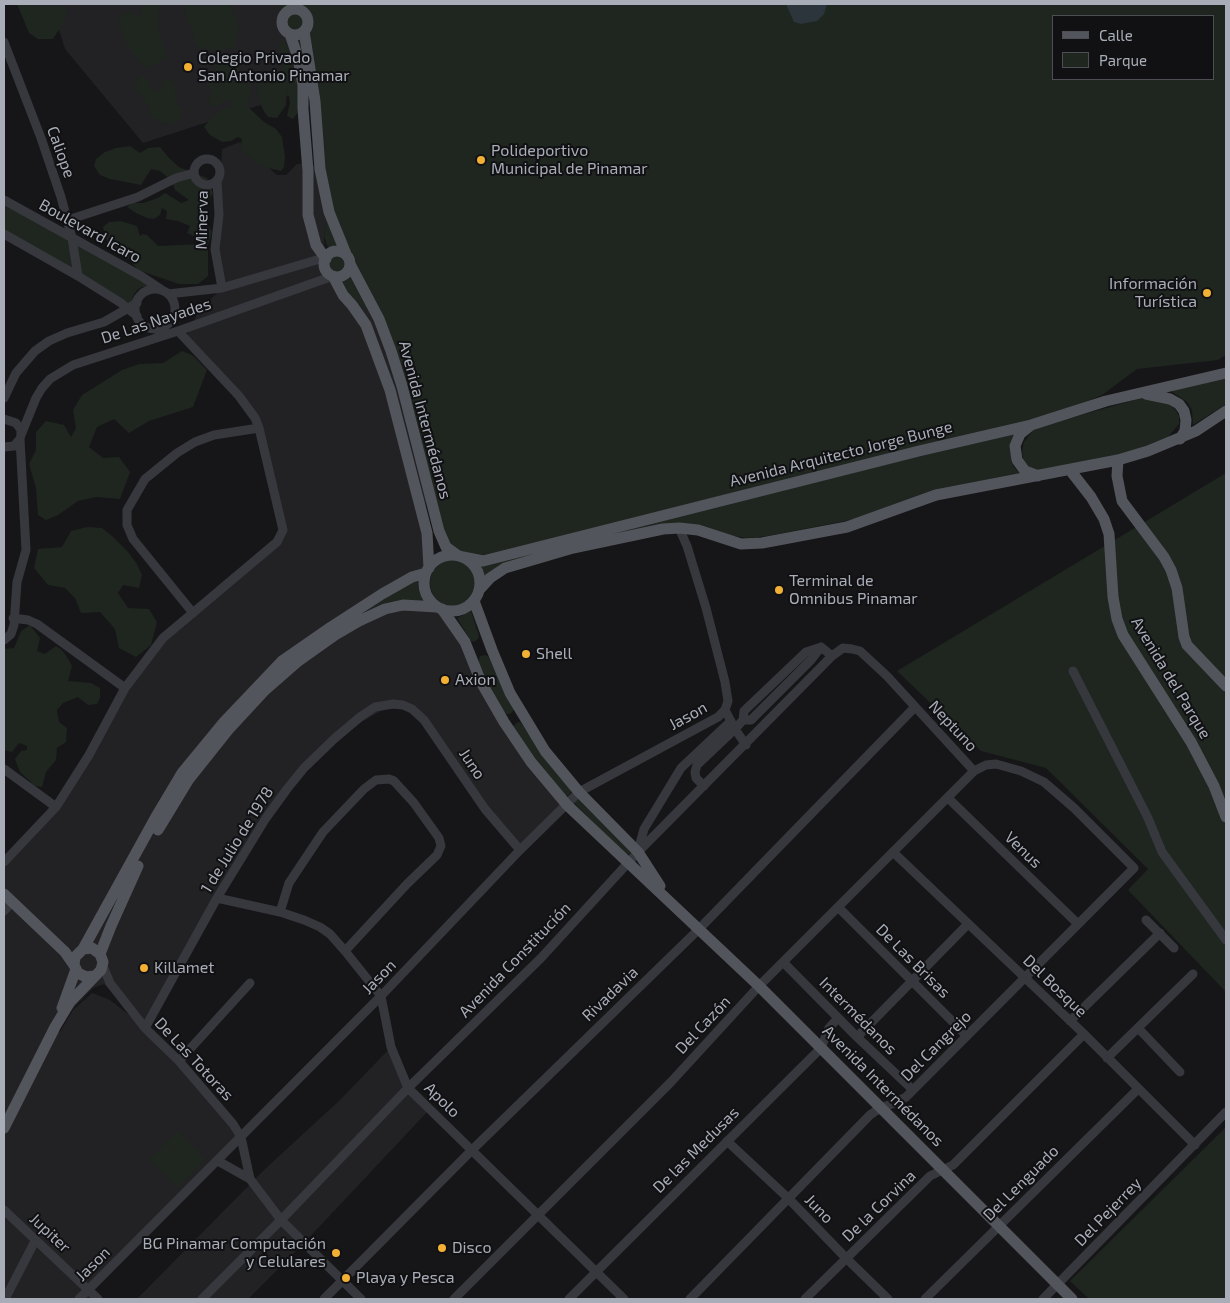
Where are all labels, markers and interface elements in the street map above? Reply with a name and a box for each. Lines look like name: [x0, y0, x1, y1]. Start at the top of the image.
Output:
legend: [1052, 15, 1215, 80]
text: Calle: [1099, 26, 1133, 44]
place label: Colegio Privado San Antonio Pinamar: [198, 48, 350, 86]
text: Parque: [1099, 51, 1147, 69]
marker: Colegio Privado San Antonio Pinamar: [182, 61, 194, 73]
street label: Caliope: [43, 124, 79, 180]
place label: Polideportivo Municipal de Pinamar: [491, 141, 648, 179]
marker: Polideportivo Municipal de Pinamar: [475, 154, 487, 166]
street label: Minerva: [192, 190, 212, 250]
street label: Boulevard Icaro: [36, 195, 144, 267]
place label: Información Turística: [1109, 274, 1197, 312]
marker: Información Turística: [1201, 287, 1213, 299]
street label: De Las Nayades: [99, 294, 213, 348]
street label: Avenida Intermédanos: [395, 339, 455, 501]
street label: Avenida Arquitecto Jorge Bunge: [728, 417, 954, 491]
place label: Terminal de Omnibus Pinamar: [789, 571, 918, 609]
marker: Terminal de Omnibus Pinamar: [773, 584, 785, 596]
street label: Avenida del Parque: [1127, 614, 1215, 742]
place label: Shell: [536, 644, 572, 664]
marker: Shell: [520, 648, 532, 660]
place label: Axion: [455, 670, 496, 690]
marker: Axion: [439, 674, 451, 686]
street label: Neptuno: [925, 697, 981, 755]
street label: Jason: [666, 698, 710, 734]
street label: Juno: [455, 745, 489, 783]
street label: 1 de Julio de 1978: [197, 783, 277, 897]
street label: Venus: [1000, 828, 1046, 872]
street label: Avenida Constitución: [455, 898, 575, 1022]
street label: De Las Brisas: [872, 920, 954, 1002]
street label: Del Bosque: [1019, 951, 1091, 1021]
street label: Jason: [358, 956, 400, 998]
place label: Killamet: [154, 958, 214, 978]
marker: Killamet: [138, 962, 150, 974]
street label: Rivadavia: [578, 963, 642, 1025]
street label: Intermédanos: [815, 973, 901, 1059]
street label: Del Cazón: [671, 992, 735, 1058]
street label: Del Cangrejo: [897, 1007, 975, 1085]
street label: De Las Totoras: [151, 1013, 237, 1105]
street label: Avenida Intermédanos: [819, 1022, 947, 1150]
street label: Apolo: [420, 1078, 464, 1122]
street label: De las Medusas: [649, 1103, 743, 1197]
street label: Del Lenguado: [979, 1141, 1063, 1225]
street label: De la Corvina: [838, 1166, 920, 1246]
street label: Del Pejerrey: [1071, 1174, 1145, 1250]
street label: Juno: [801, 1190, 837, 1228]
street label: Jupiter: [26, 1209, 74, 1257]
place label: BG Pinamar Computación y Celulares: [143, 1234, 326, 1272]
place label: Disco: [452, 1238, 492, 1258]
marker: Disco: [436, 1242, 448, 1254]
street label: Jason: [72, 1243, 114, 1285]
marker: BG Pinamar Computación y Celulares: [330, 1247, 342, 1259]
place label: Playa y Pesca: [356, 1268, 454, 1288]
marker: Playa y Pesca: [340, 1272, 352, 1284]

